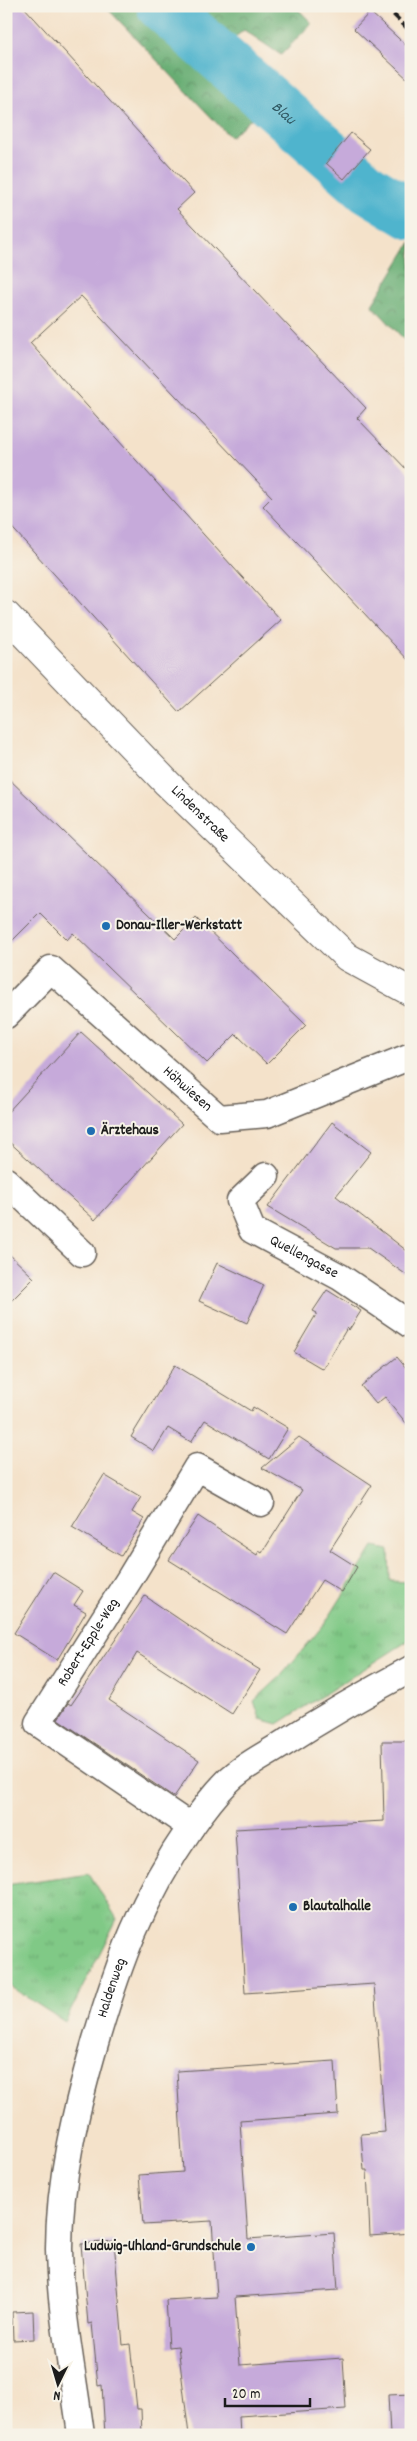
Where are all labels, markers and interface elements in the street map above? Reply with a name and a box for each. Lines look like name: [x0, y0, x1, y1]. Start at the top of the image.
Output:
water label: Blau: [266, 96, 302, 131]
street label: Lindenstraße: [165, 781, 234, 849]
place label: Donau-Iller-Werkstatt: [116, 915, 242, 937]
marker: Donau-Iller-Werkstatt: [100, 920, 112, 932]
street label: Höhwiesen: [157, 1061, 217, 1118]
place label: Ärztehaus: [101, 1120, 159, 1142]
marker: Ärztehaus: [85, 1125, 97, 1137]
street label: Quellengasse: [265, 1230, 342, 1285]
street label: Robert-Epple-Weg: [53, 1594, 125, 1691]
place label: Blautalhalle: [303, 1896, 371, 1918]
marker: Blautalhalle: [287, 1901, 299, 1913]
street label: Haldenweg: [92, 1955, 133, 2020]
place label: Ludwig-Uhland-Grundschule: [84, 2236, 241, 2258]
marker: Ludwig-Uhland-Grundschule: [245, 2241, 257, 2253]
north arrow: [32, 2358, 82, 2408]
scale bar: [225, 2376, 310, 2408]
text: 20 m: [232, 2384, 260, 2406]
text: N: [53, 2385, 61, 2405]

